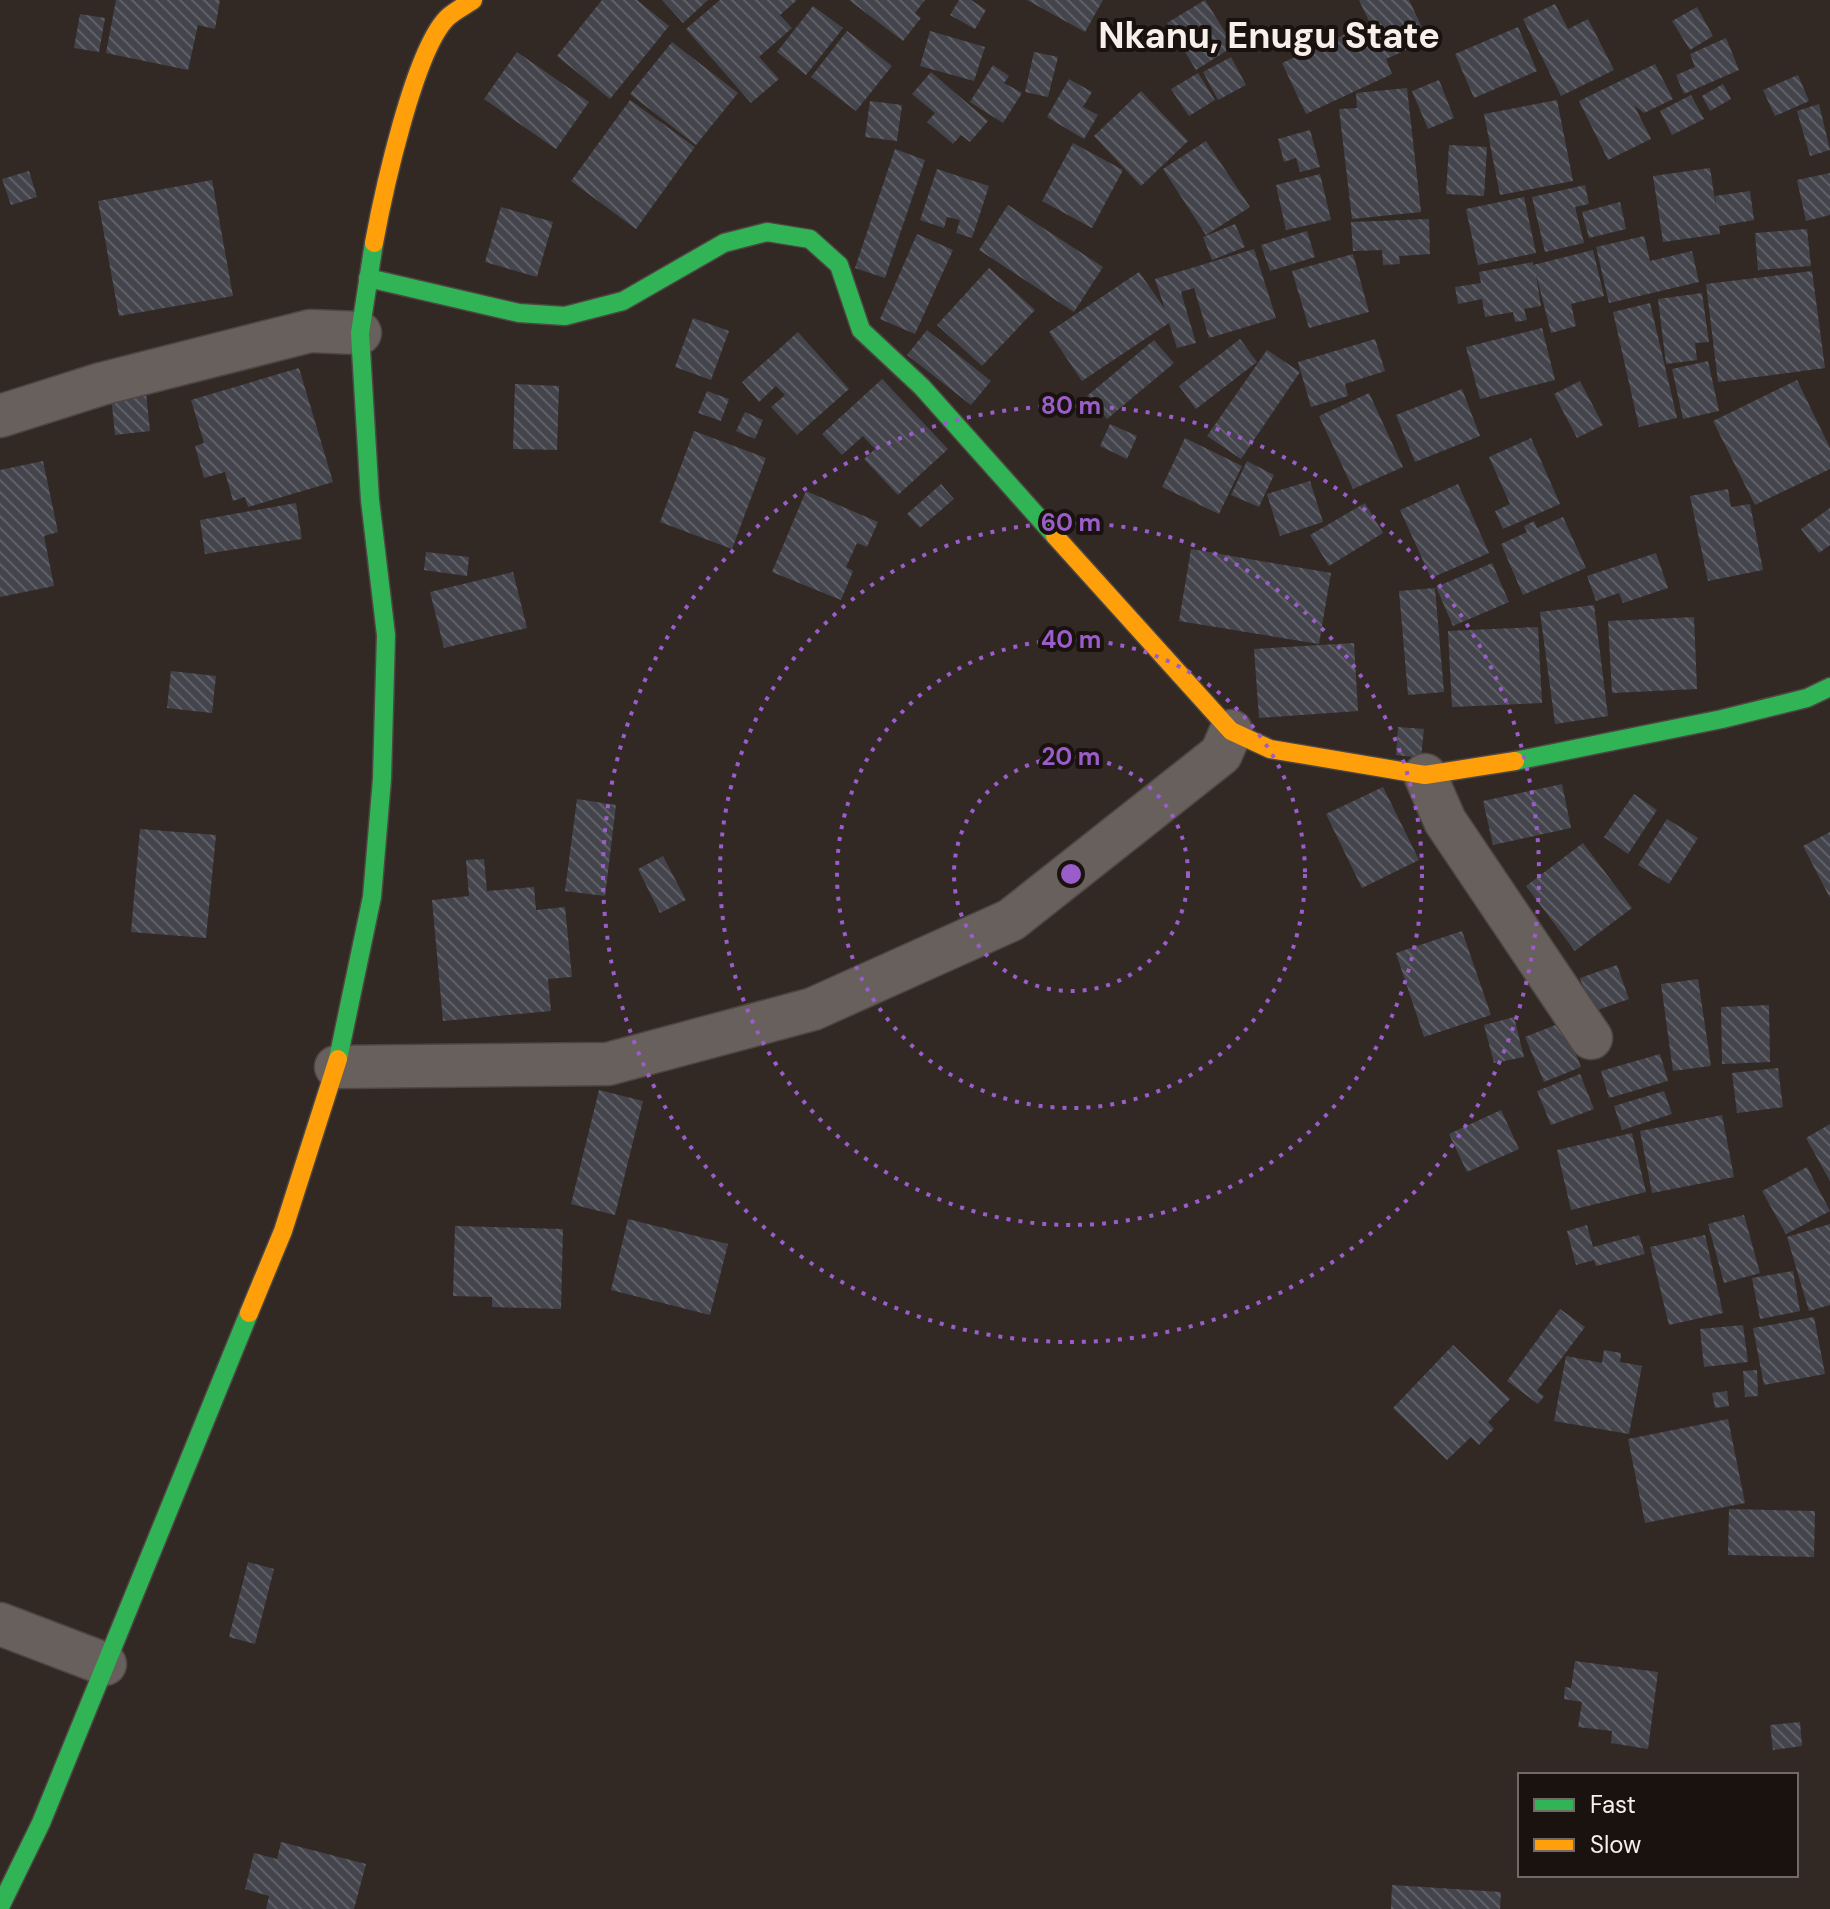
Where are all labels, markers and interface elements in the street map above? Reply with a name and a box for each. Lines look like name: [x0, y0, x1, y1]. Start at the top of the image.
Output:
district label: Nkanu, Enugu State: [1098, 12, 1440, 59]
text: 80 m: [1041, 390, 1101, 421]
text: 60 m: [1041, 507, 1101, 538]
text: 40 m: [1041, 624, 1101, 655]
text: 20 m: [1042, 741, 1100, 772]
centre of rings: [1057, 860, 1085, 888]
legend: [1518, 1773, 1798, 1877]
text: Fast: [1590, 1789, 1636, 1820]
text: Slow: [1590, 1829, 1641, 1860]

